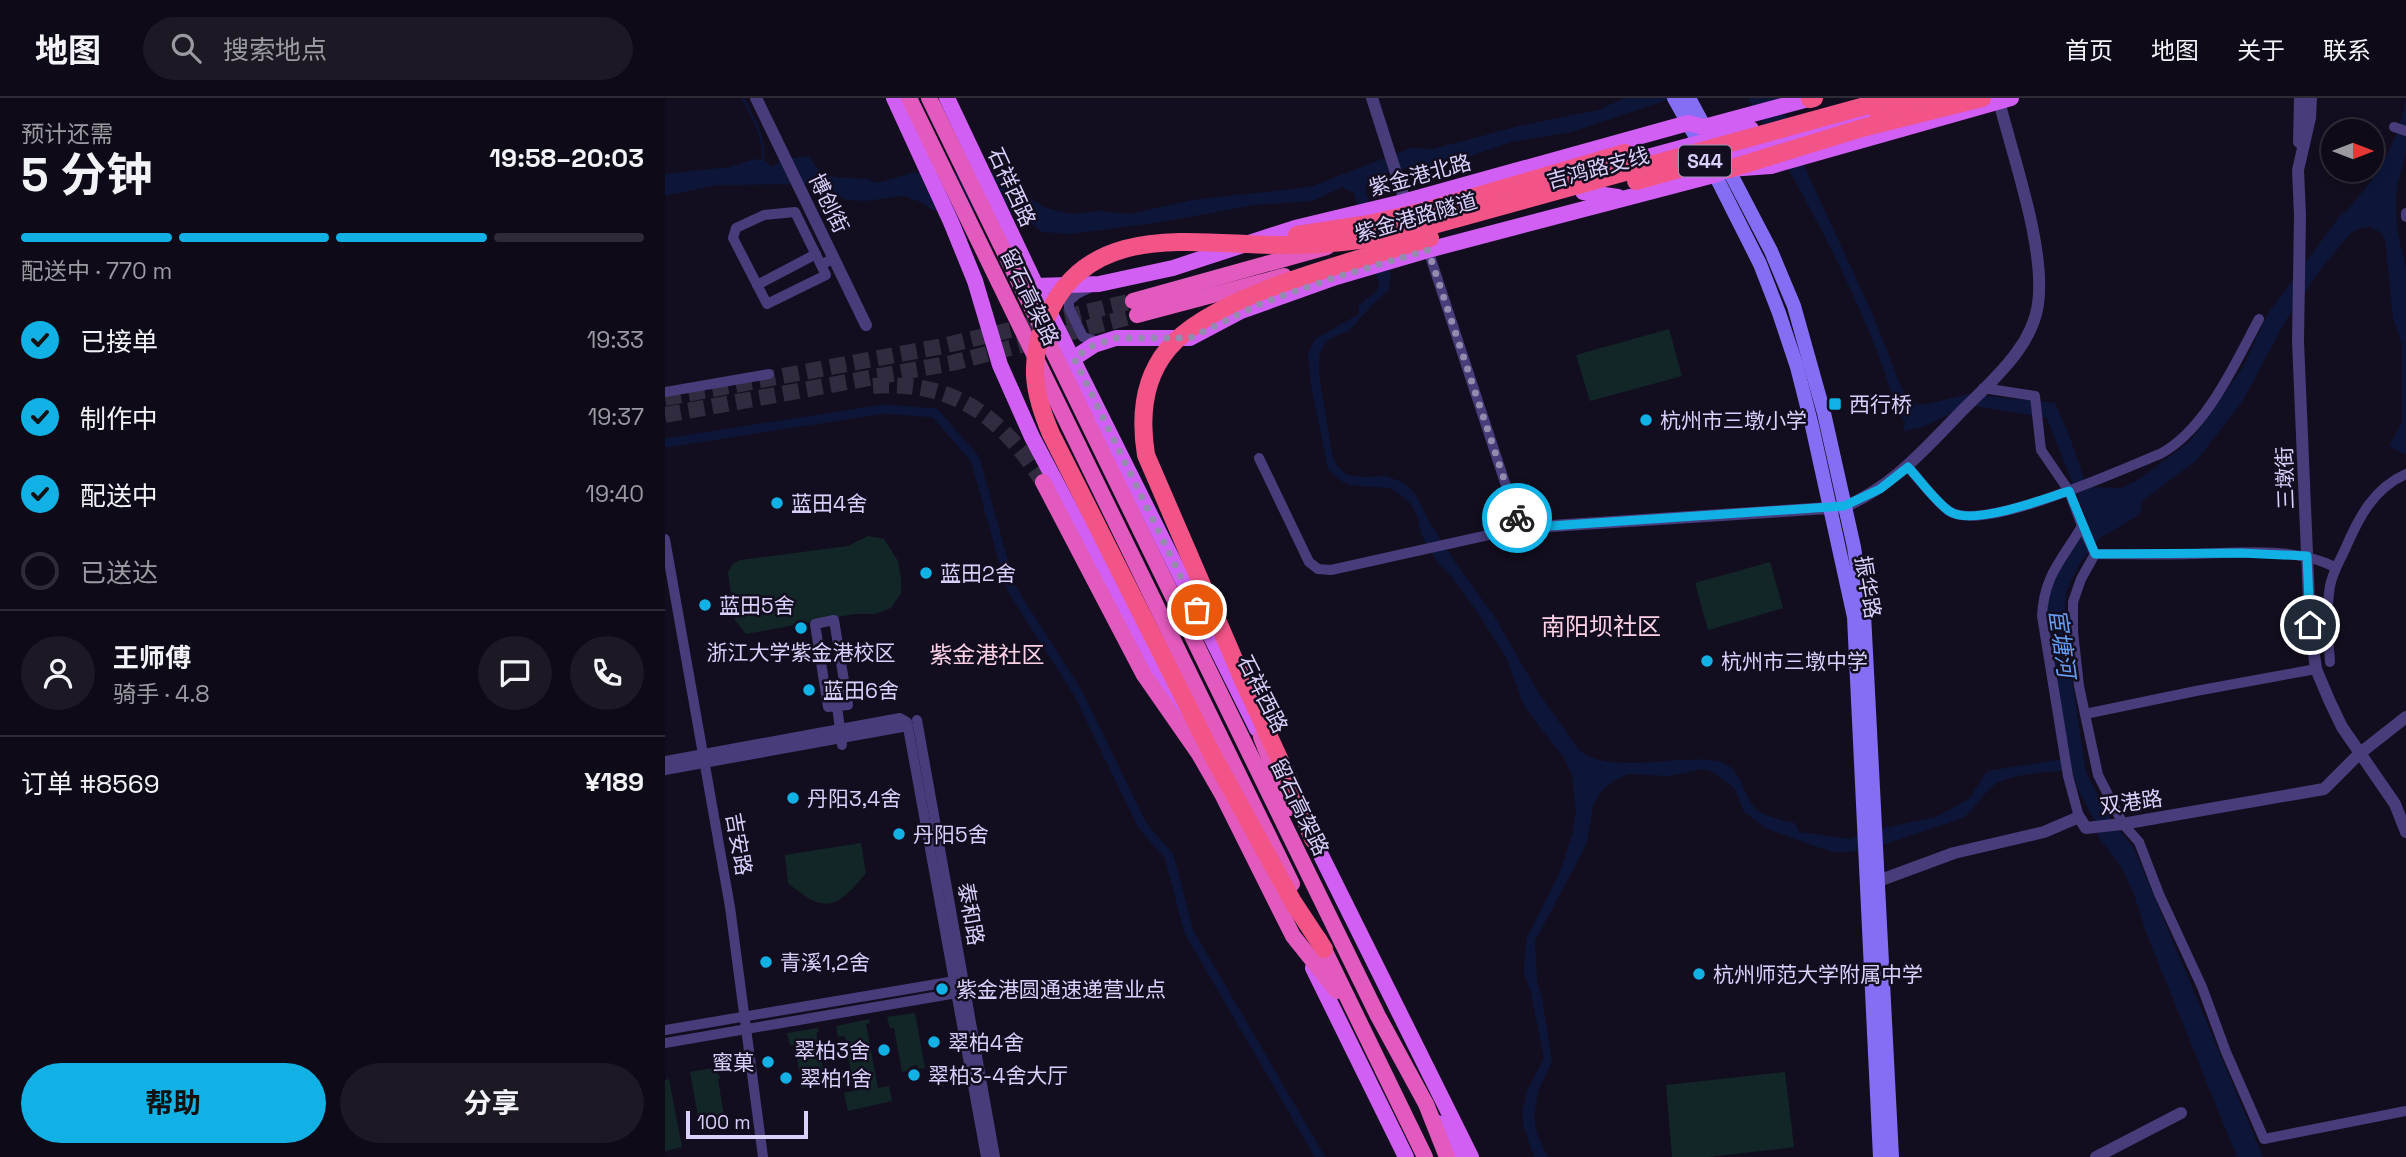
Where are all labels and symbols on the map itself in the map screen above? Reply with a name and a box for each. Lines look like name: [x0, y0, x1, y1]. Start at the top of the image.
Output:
north arrow: [2321, 119, 2383, 182]
street label: 吉鸿路支线: [1544, 141, 1652, 195]
street label: 石祥西路: [982, 143, 1042, 231]
road number: S44: [1679, 146, 1731, 176]
street label: 紫金港北路: [1366, 148, 1474, 202]
street label: 博创街: [803, 169, 855, 237]
street label: 紫金港路隧道: [1352, 187, 1480, 247]
street label: 留石高架路: [995, 244, 1065, 350]
place label: 西行桥: [1849, 391, 1912, 418]
marker: 西行桥: [1827, 396, 1843, 412]
place label: 杭州市三墩小学: [1660, 407, 1807, 434]
marker: 杭州市三墩小学: [1638, 412, 1654, 428]
street label: 三墩街: [2270, 446, 2300, 510]
courier: [1482, 483, 1552, 553]
place label: 蓝田4舍: [791, 490, 867, 517]
marker: 蓝田4舍: [769, 495, 785, 511]
street label: 振华路: [1849, 554, 1887, 620]
place label: 蓝田2舍: [940, 560, 1016, 587]
marker: 蓝田2舍: [918, 565, 934, 581]
pin: [1167, 580, 1227, 640]
place label: 蓝田5舍: [719, 592, 795, 619]
pin: [2280, 595, 2340, 655]
marker: 蓝田5舍: [697, 597, 713, 613]
water label: 宦塘河: [2042, 607, 2082, 683]
district label: 南阳坝社区: [1541, 611, 1661, 642]
marker: 浙江大学紫金港校区: [793, 620, 809, 636]
place label: 浙江大学紫金港校区: [707, 639, 896, 666]
district label: 紫金港社区: [930, 640, 1045, 670]
place label: 杭州市三墩中学: [1721, 648, 1868, 675]
street label: 石祥西路: [1232, 650, 1294, 738]
marker: 杭州市三墩中学: [1699, 653, 1715, 669]
place label: 蓝田6舍: [823, 677, 899, 704]
marker: 蓝田6舍: [801, 682, 817, 698]
street label: 留石高架路: [1265, 754, 1335, 860]
street label: 双港路: [2098, 784, 2164, 820]
place label: 丹阳3,4舍: [807, 785, 901, 812]
marker: 丹阳3,4舍: [785, 790, 801, 806]
street label: 吉安路: [720, 811, 758, 877]
place label: 丹阳5舍: [913, 821, 989, 848]
marker: 丹阳5舍: [891, 826, 907, 842]
street label: 泰和路: [952, 881, 990, 947]
place label: 青溪1,2舍: [780, 949, 870, 976]
marker: 青溪1,2舍: [758, 954, 774, 970]
place label: 杭州师范大学附属中学: [1713, 961, 1923, 988]
marker: 杭州师范大学附属中学: [1691, 966, 1707, 982]
place label: 紫金港圆通速递营业点: [956, 976, 1166, 1003]
marker: 紫金港圆通速递营业点: [934, 981, 950, 997]
place label: 翠柏4舍: [948, 1029, 1024, 1056]
marker: 翠柏4舍: [926, 1034, 942, 1050]
place label: 翠柏3舍: [794, 1037, 870, 1064]
marker: 翠柏3舍: [876, 1042, 892, 1058]
place label: 蜜菓: [712, 1049, 754, 1076]
marker: 蜜菓: [760, 1054, 776, 1070]
place label: 翠柏3-4舍大厅: [928, 1062, 1068, 1089]
place label: 翠柏1舍: [800, 1065, 872, 1092]
marker: 翠柏3-4舍大厅: [906, 1067, 922, 1083]
marker: 翠柏1舍: [778, 1070, 794, 1086]
scale bar: [686, 1108, 809, 1140]

